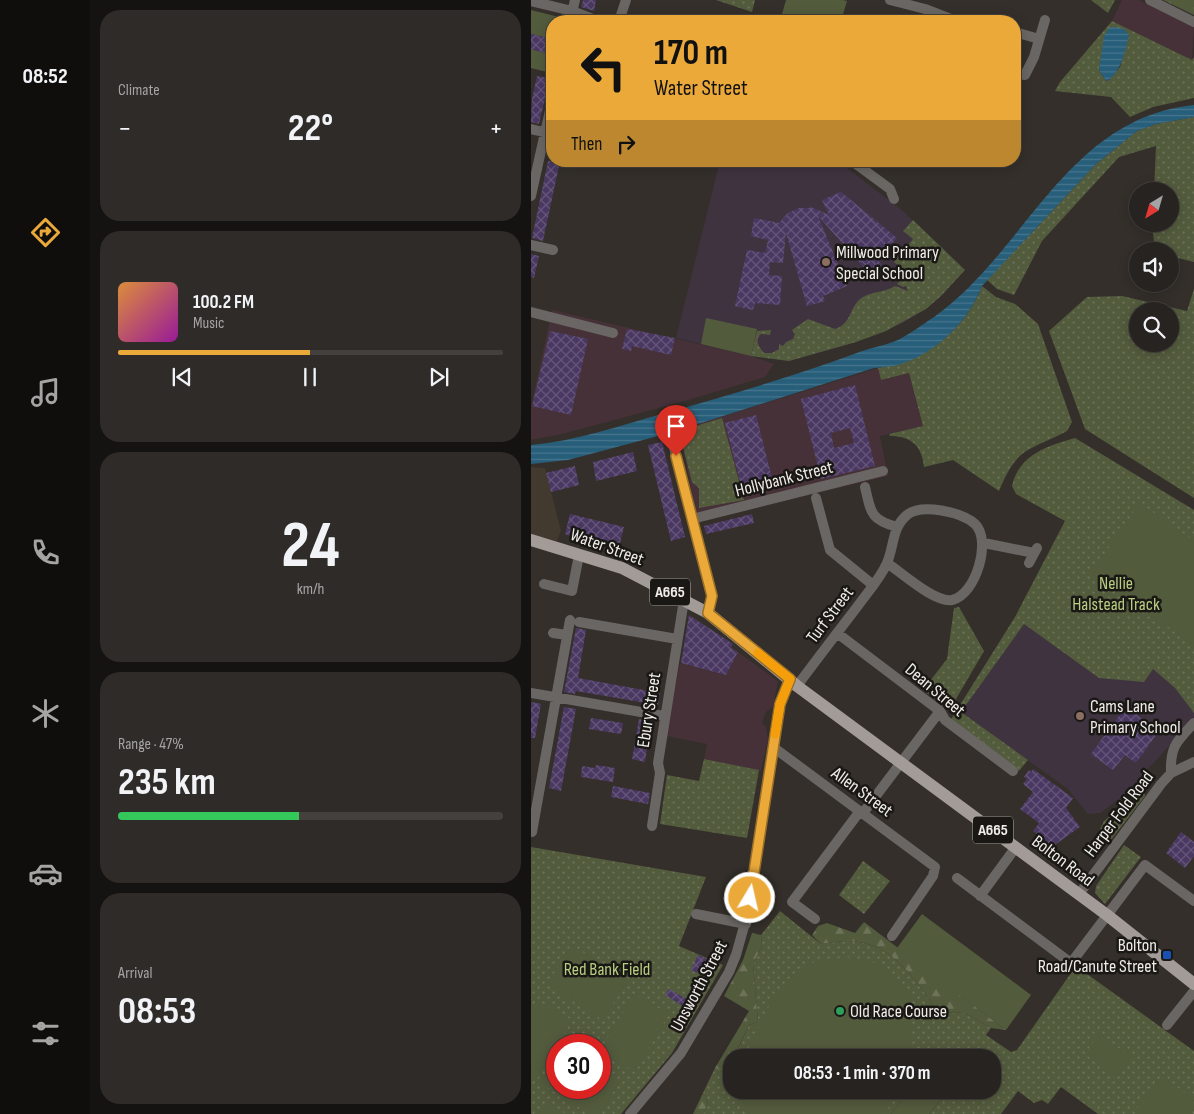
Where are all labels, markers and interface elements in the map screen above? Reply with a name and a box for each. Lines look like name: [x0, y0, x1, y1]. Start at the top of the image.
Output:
text: 170 m: [654, 32, 728, 75]
icon: left: [571, 35, 636, 100]
text: 08:52: [22, 63, 68, 90]
text: Water Street: [654, 75, 748, 102]
text: Climate: [118, 81, 160, 100]
text: 22°: [288, 106, 333, 151]
text: −: [118, 112, 132, 145]
text: +: [489, 112, 503, 145]
icon: right: [612, 130, 640, 158]
text: Then: [571, 133, 602, 156]
north arrow: [1129, 182, 1179, 232]
map controls: [1129, 182, 1179, 352]
icon: directions: [28, 215, 63, 250]
place label: Millwood Primary Special School: [836, 242, 939, 284]
button: sound: [1129, 242, 1179, 292]
marker: Millwood Primary Special School: [820, 256, 832, 268]
text: 100.2 FM: [193, 291, 254, 314]
button: search: [1129, 302, 1179, 352]
text: Music: [193, 314, 224, 333]
icon: previous: [168, 363, 196, 391]
icon: pause: [296, 363, 324, 391]
icon: next: [425, 363, 453, 391]
icon: music: [28, 375, 63, 410]
pin: [655, 405, 697, 456]
icon: arrive: [662, 412, 690, 440]
street label: Hollybank Street: [733, 457, 836, 501]
text: 24: [281, 508, 340, 586]
street label: Water Street: [567, 524, 647, 570]
icon: phone: [28, 535, 63, 570]
park label: Nellie Halstead Track: [1072, 573, 1160, 615]
road number: A665: [650, 578, 690, 606]
text: km/h: [297, 580, 324, 599]
street label: Turf Street: [802, 582, 858, 647]
street label: Dean Street: [901, 659, 970, 721]
street label: Ebury Street: [633, 671, 665, 749]
icon: climate: [28, 696, 63, 731]
place label: Cams Lane Primary School: [1090, 696, 1181, 738]
marker: Cams Lane Primary School: [1074, 710, 1086, 722]
text: Range · 47%: [118, 735, 184, 754]
text: 235 km: [118, 760, 216, 805]
street label: Allen Street: [827, 762, 897, 821]
street label: Harper Fold Road: [1080, 767, 1158, 861]
road number: A665: [973, 816, 1013, 844]
street label: Bolton Road: [1028, 831, 1098, 891]
icon: car: [28, 856, 63, 891]
position arrow: [723, 871, 775, 923]
place label: Bolton Road/Canute Street: [1038, 935, 1158, 977]
street label: Unsworth Street: [666, 936, 732, 1035]
marker: Bolton Road/Canute Street: [1161, 949, 1173, 961]
park label: Red Bank Field: [564, 959, 650, 980]
text: Arrival: [118, 964, 152, 983]
text: 08:53: [118, 989, 196, 1034]
place label: Old Race Course: [850, 1001, 947, 1022]
marker: Old Race Course: [834, 1005, 846, 1017]
icon: filters: [28, 1016, 63, 1051]
speed limit sign: 30: [546, 1034, 611, 1099]
text: 08:53 · 1 min · 370 m: [794, 1062, 930, 1085]

